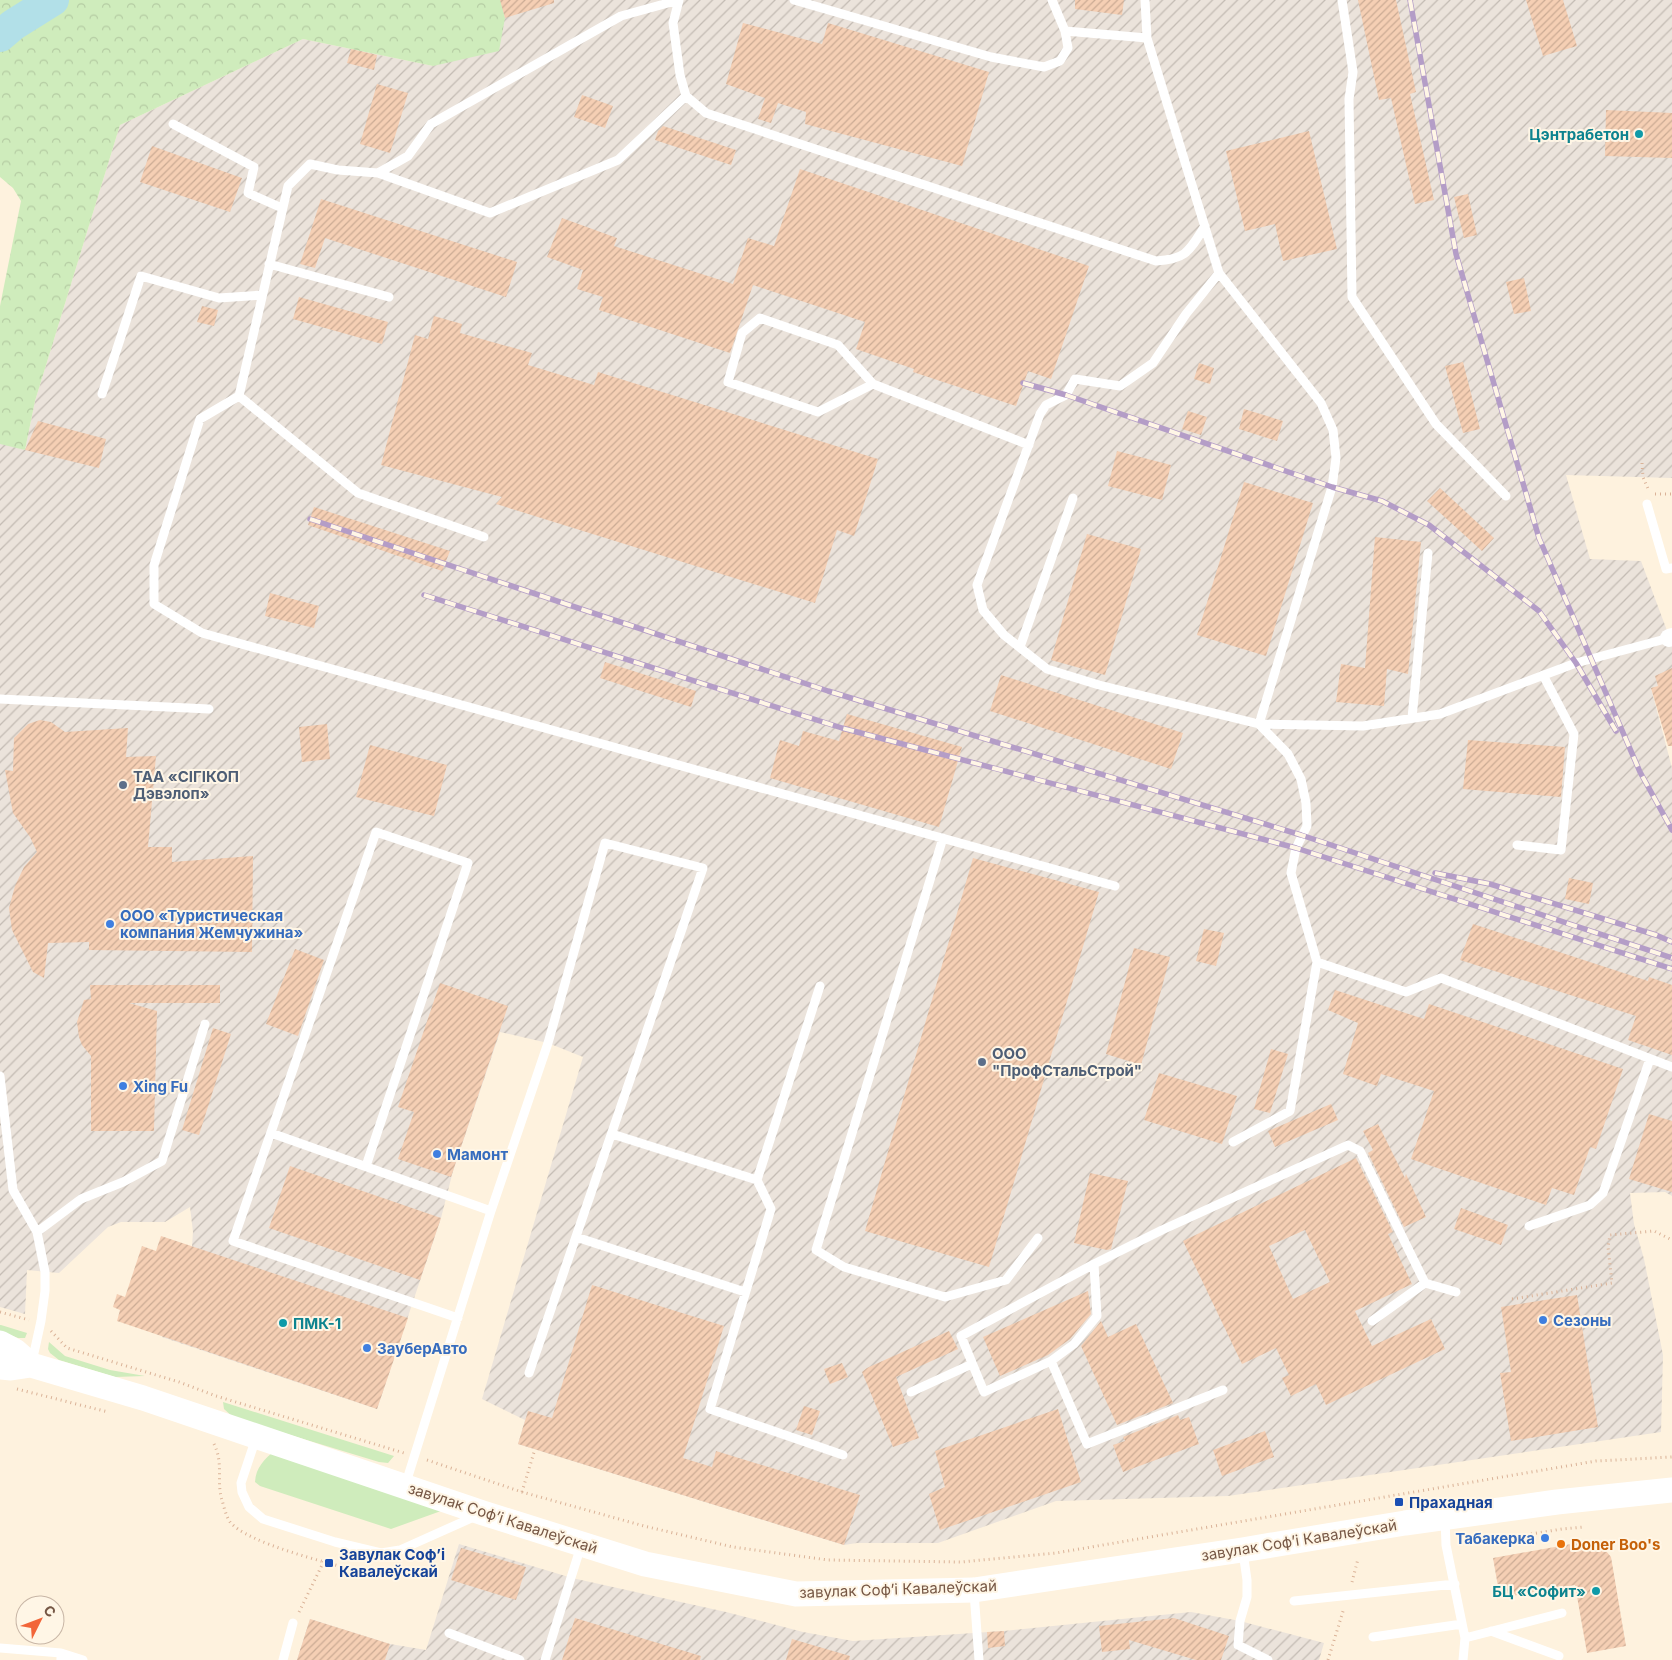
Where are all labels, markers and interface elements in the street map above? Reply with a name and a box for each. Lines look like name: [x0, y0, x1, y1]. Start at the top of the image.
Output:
place label: Цэнтрабетон: [1529, 125, 1629, 144]
marker: Цэнтрабетон: [1633, 128, 1645, 140]
place label: ТАА «СІГІКОП Дэвэлоп»: [133, 767, 239, 803]
marker: ТАА «СІГІКОП Дэвэлоп»: [117, 779, 129, 791]
place label: ООО «Туристическая компания Жемчужина»: [120, 906, 303, 942]
marker: ООО «Туристическая компания Жемчужина»: [104, 918, 116, 930]
place label: ООО "ПрофСтальСтрой": [992, 1044, 1142, 1080]
marker: ООО "ПрофСтальСтрой": [976, 1056, 988, 1068]
place label: Xing Fu: [133, 1077, 188, 1096]
marker: Xing Fu: [117, 1080, 129, 1092]
place label: Мамонт: [447, 1145, 508, 1164]
marker: Мамонт: [431, 1148, 443, 1160]
place label: Сезоны: [1553, 1311, 1611, 1330]
place label: ПМК-1: [293, 1314, 341, 1333]
marker: Сезоны: [1537, 1314, 1549, 1326]
marker: ПМК-1: [277, 1317, 289, 1329]
place label: ЗауберАвто: [377, 1339, 468, 1358]
marker: ЗауберАвто: [361, 1342, 373, 1354]
street label: завулак Софʼі Кавалеўскай: [406, 1478, 600, 1558]
place label: Прахадная: [1409, 1493, 1493, 1512]
marker: Прахадная: [1393, 1496, 1405, 1508]
street label: завулак Софʼі Кавалеўскай: [1200, 1515, 1398, 1565]
place label: Табакерка: [1455, 1529, 1535, 1548]
marker: Табакерка: [1539, 1532, 1551, 1544]
place label: Doner Boo's: [1571, 1535, 1660, 1554]
marker: Doner Boo's: [1555, 1538, 1567, 1550]
place label: Завулак Софʼі Кавалеўскай: [339, 1545, 445, 1581]
marker: Завулак Софʼі Кавалеўскай: [323, 1557, 335, 1569]
street label: завулак Софʼі Кавалеўскай: [799, 1576, 997, 1602]
place label: БЦ «Софит»: [1492, 1582, 1586, 1601]
marker: БЦ «Софит»: [1590, 1585, 1602, 1597]
north arrow: [15, 1595, 65, 1645]
text: С: [40, 1601, 60, 1621]

